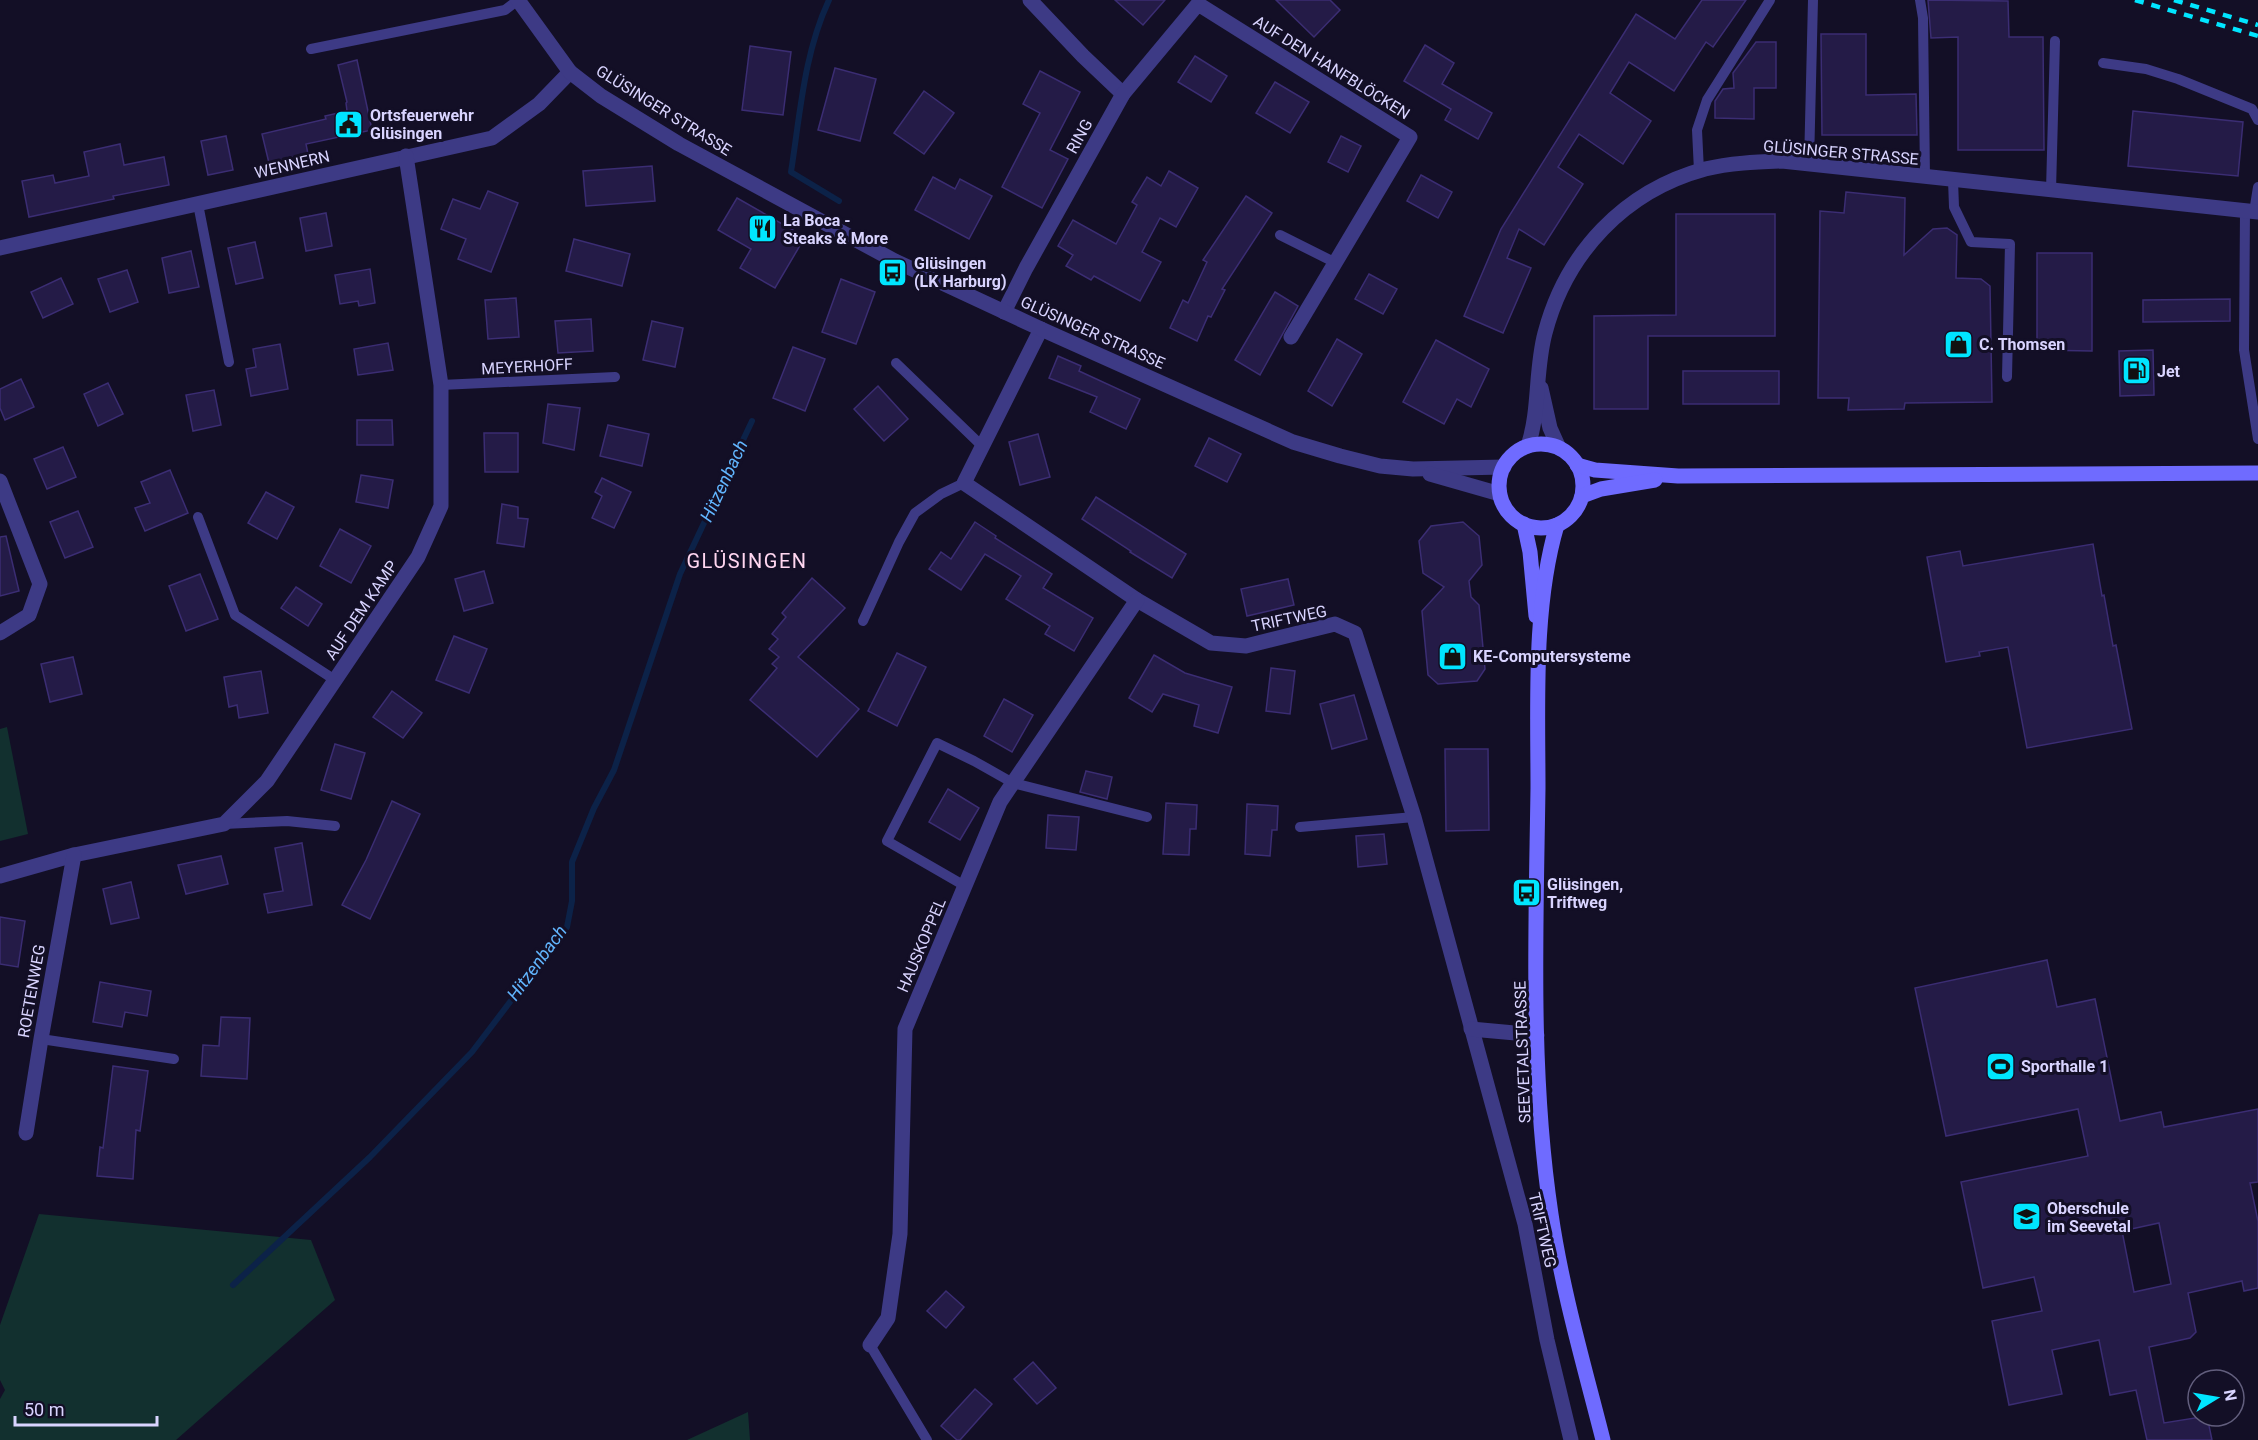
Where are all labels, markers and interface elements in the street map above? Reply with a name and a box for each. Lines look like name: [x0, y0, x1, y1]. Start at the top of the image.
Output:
street label: AUF DEN HANFBLÖCKEN: [1250, 11, 1413, 123]
street label: GLÜSINGER STRASSE: [593, 61, 735, 160]
place label: Ortsfeuerwehr Glüsingen: [370, 106, 474, 143]
public building icon: Ortsfeuerwehr Glüsingen: [333, 108, 365, 140]
street label: RING: [1062, 116, 1097, 157]
street label: GLÜSINGER STRASSE: [1762, 136, 1919, 169]
street label: WENNERN: [253, 147, 332, 182]
place label: La Boca - Steaks & More: [783, 211, 888, 248]
restaurant icon: La Boca - Steaks & More: [746, 213, 778, 245]
place label: Glüsingen (LK Harburg): [914, 254, 1007, 291]
bus stop icon: Glüsingen (LK Harburg): [877, 256, 909, 288]
street label: GLÜSINGER STRASSE: [1018, 292, 1168, 373]
shop icon: C. Thomsen: [1942, 328, 1974, 360]
place label: C. Thomsen: [1979, 335, 2065, 354]
street label: MEYERHOFF: [481, 355, 573, 378]
fuel station icon: Jet: [2120, 355, 2152, 387]
place label: Jet: [2157, 362, 2181, 381]
water label: Hitzenbach: [695, 437, 752, 525]
district label: GLÜSINGEN: [686, 549, 808, 573]
street label: AUF DEM KAMP: [321, 557, 402, 663]
street label: TRIFTWEG: [1250, 601, 1329, 636]
shop icon: KE-Computersysteme: [1436, 640, 1468, 672]
place label: KE-Computersysteme: [1473, 647, 1631, 666]
place label: Glüsingen, Triftweg: [1547, 875, 1623, 912]
bus stop icon: Glüsingen, Triftweg: [1510, 877, 1542, 909]
street label: HAUSKOPPEL: [893, 895, 950, 995]
water label: Hitzenbach: [502, 921, 571, 1004]
street label: ROETENWEG: [14, 943, 49, 1039]
street label: SEEVETALSTRASSE: [1511, 980, 1534, 1124]
sports icon: Sporthalle 1: [1984, 1050, 2016, 1082]
place label: Sporthalle 1: [2021, 1057, 2108, 1076]
street label: TRIFTWEG: [1525, 1191, 1560, 1270]
place label: Oberschule im Seevetal: [2047, 1199, 2131, 1236]
school or university icon: Oberschule im Seevetal: [2010, 1201, 2042, 1233]
north arrow: [2186, 1368, 2246, 1428]
text: N: [2220, 1388, 2241, 1403]
scale bar: [15, 1389, 158, 1427]
text: 50 m: [24, 1399, 64, 1420]

